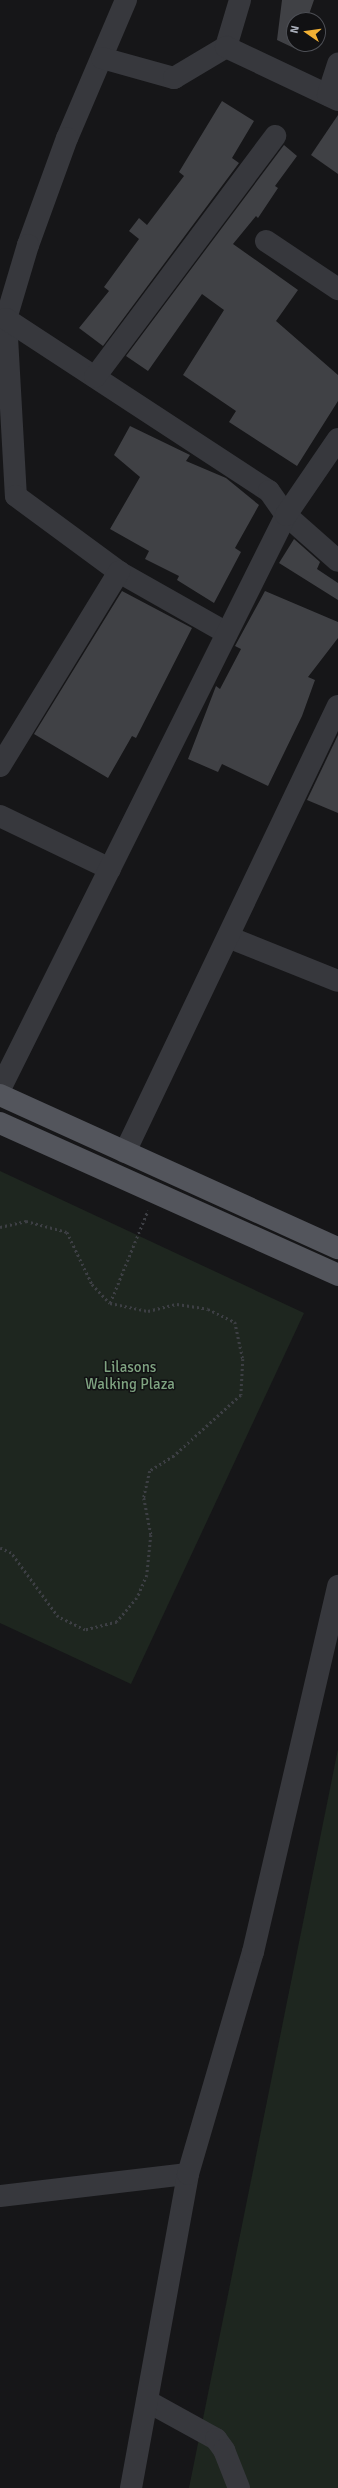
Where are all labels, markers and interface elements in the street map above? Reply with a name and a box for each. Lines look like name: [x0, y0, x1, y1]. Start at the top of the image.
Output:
north arrow: [286, 12, 326, 52]
text: N: [288, 24, 302, 35]
park label: Lilasons Walking Plaza: [85, 1358, 175, 1393]

